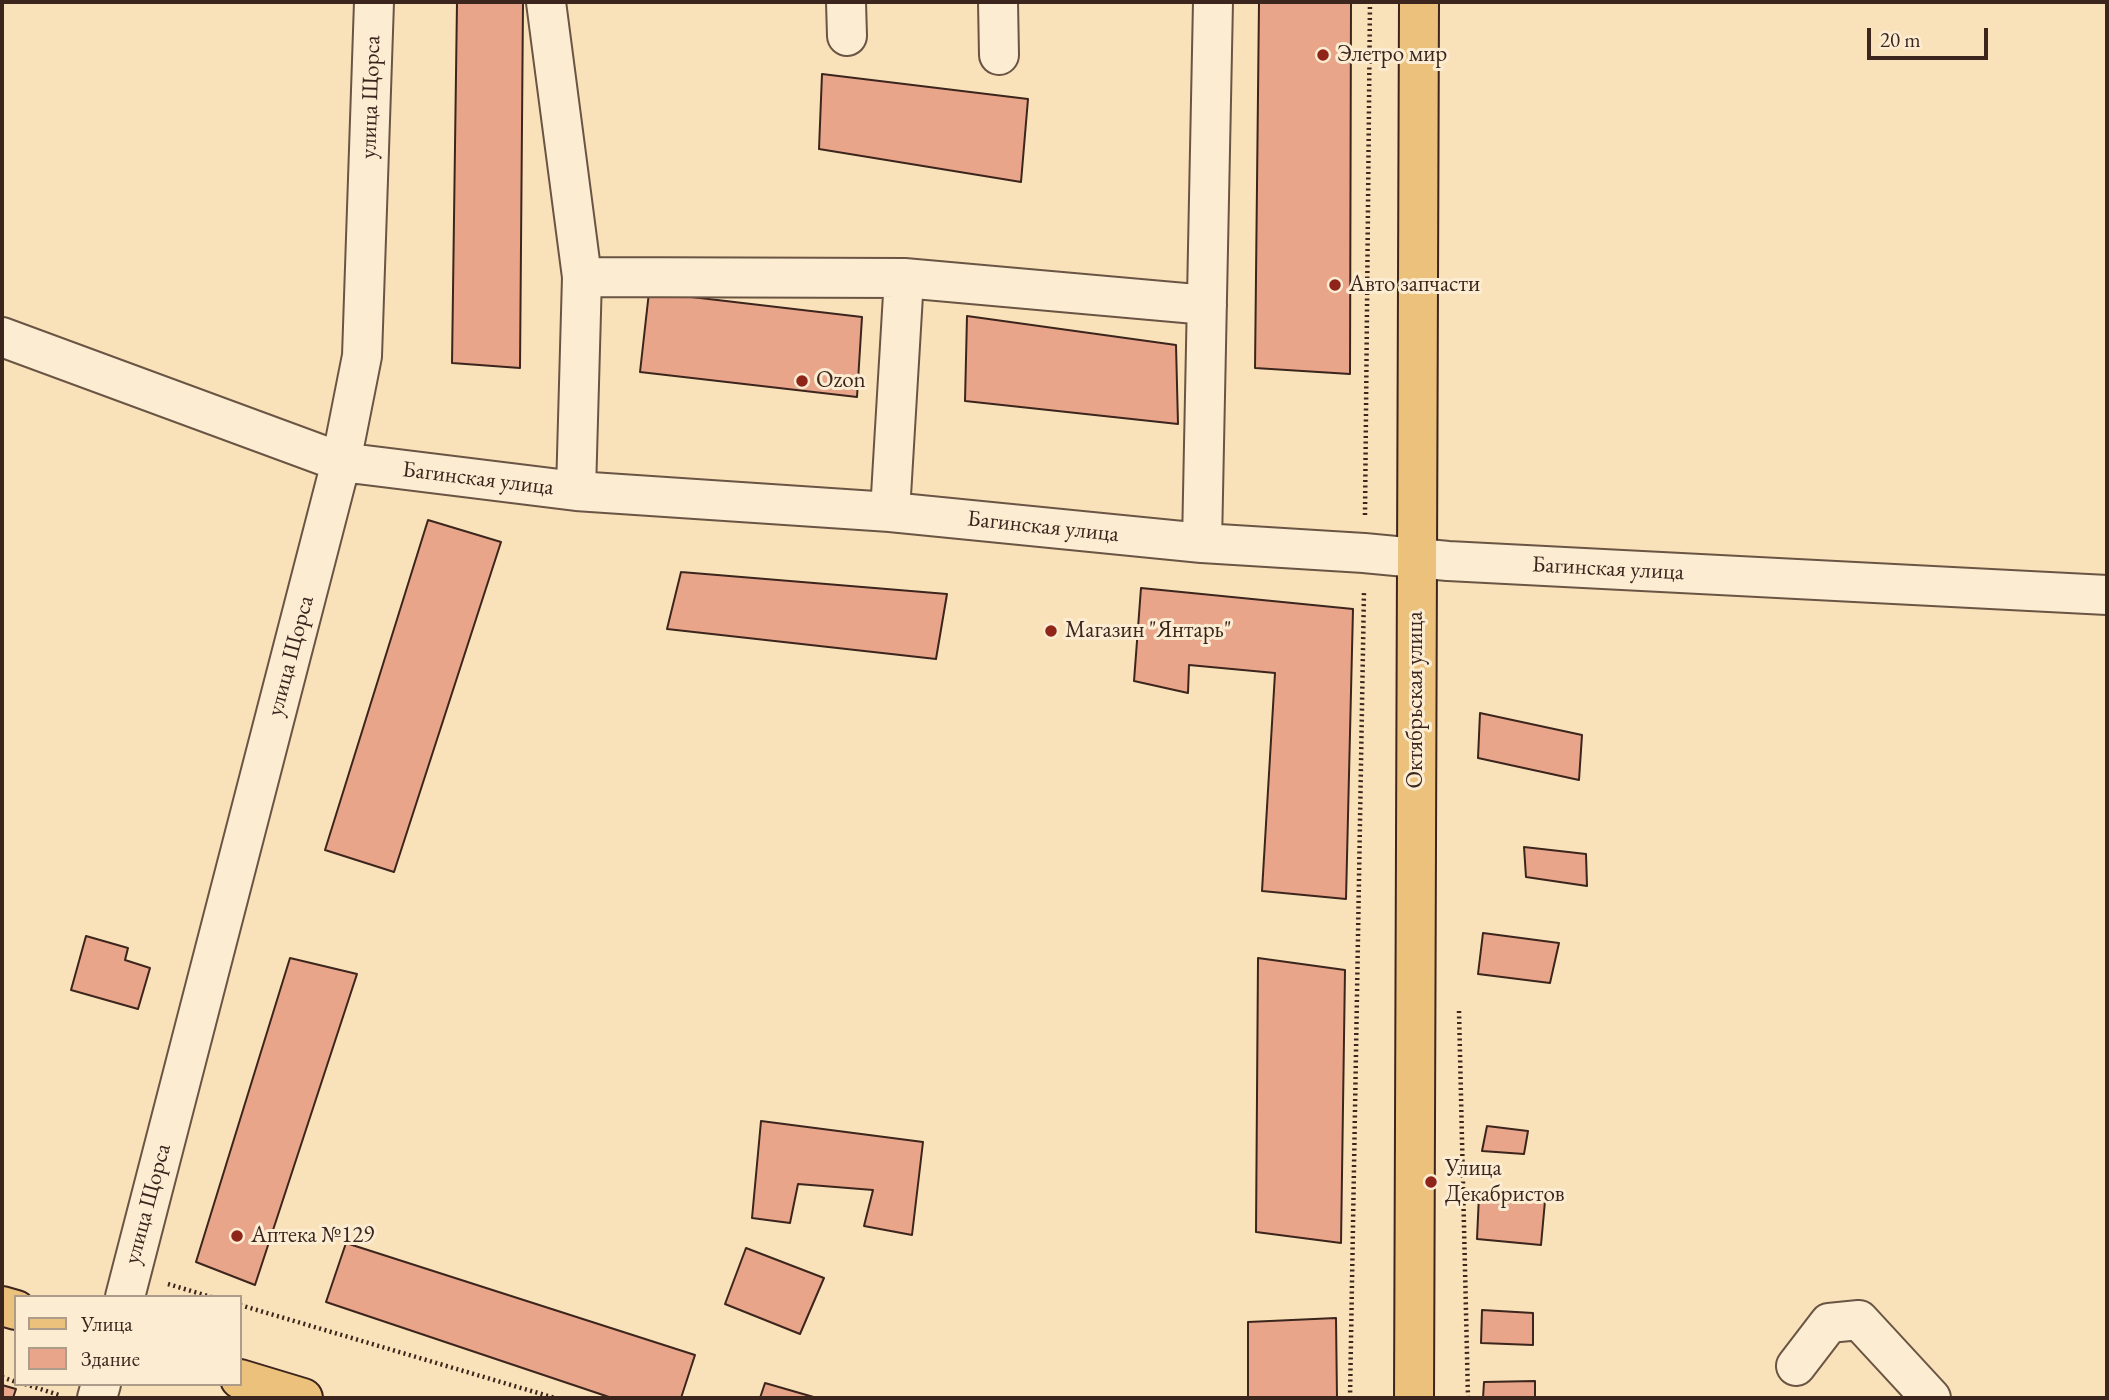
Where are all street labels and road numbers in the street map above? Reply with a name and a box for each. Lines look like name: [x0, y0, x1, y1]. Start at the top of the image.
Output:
street label: улица Щорса: [355, 35, 387, 159]
street label: Багинская улица: [401, 456, 555, 502]
street label: Багинская улица: [966, 505, 1120, 549]
street label: Багинская улица: [1531, 551, 1685, 587]
street label: улица Щорса: [262, 593, 320, 719]
street label: Октябрьская улица: [1402, 611, 1430, 789]
street label: улица Щорса: [119, 1141, 177, 1267]

